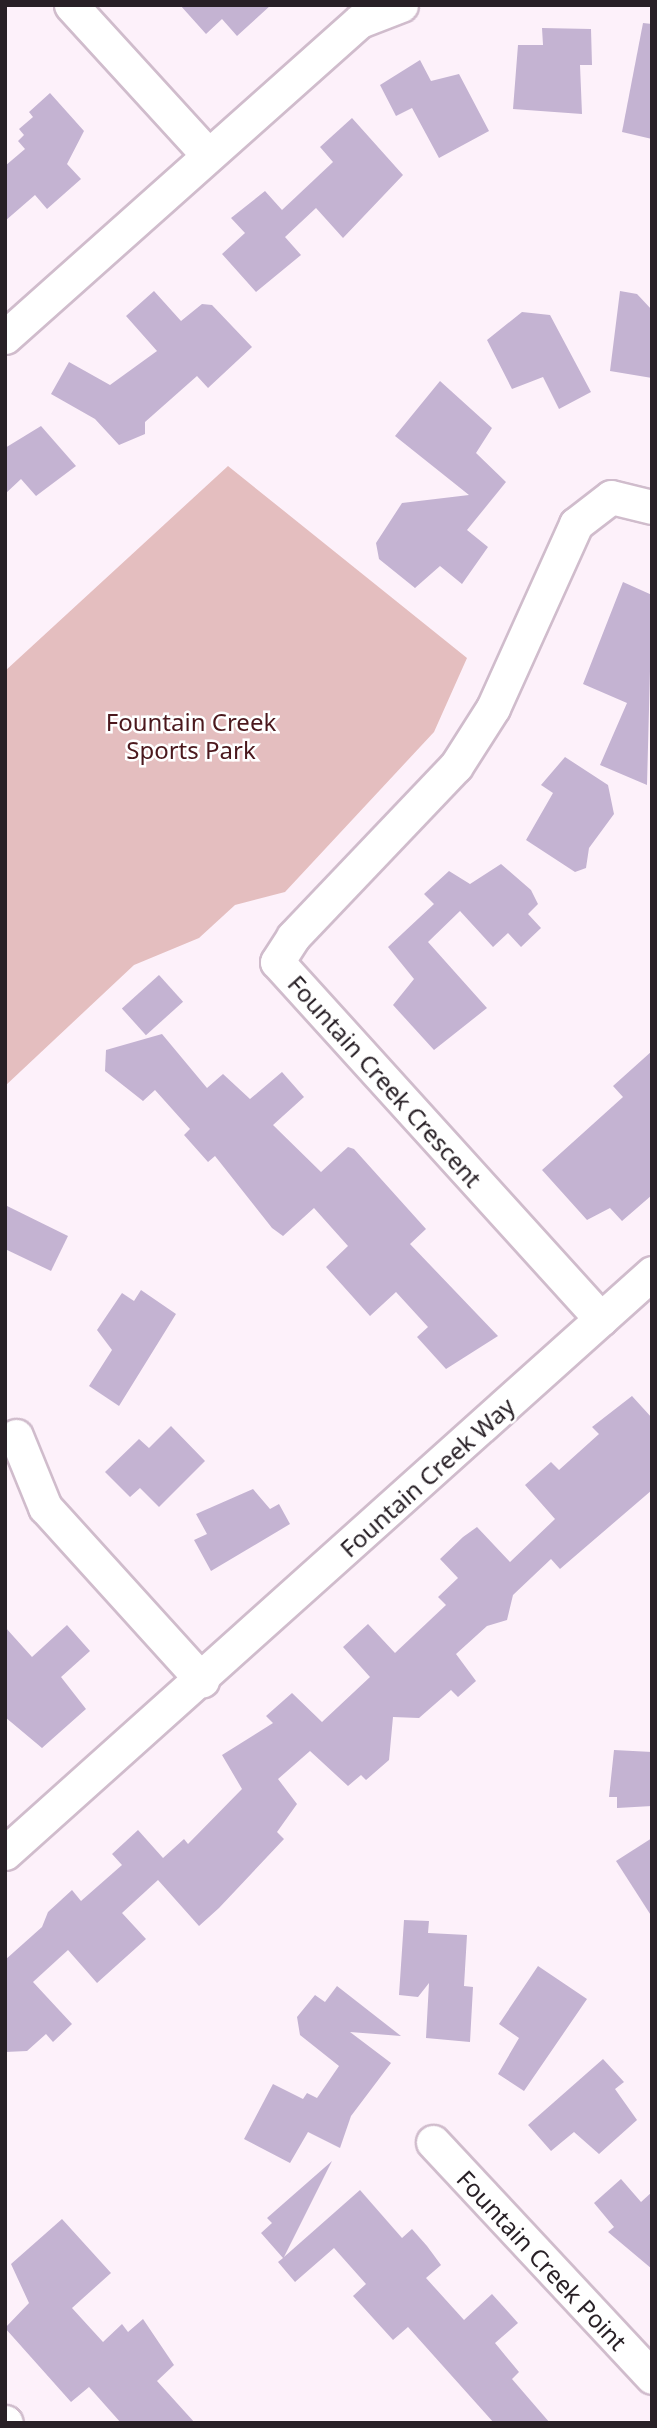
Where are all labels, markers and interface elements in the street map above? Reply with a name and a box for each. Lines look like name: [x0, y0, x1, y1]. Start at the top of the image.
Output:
park label: Fountain Creek Sports Park: [106, 708, 276, 764]
street label: Fountain Creek Crescent: [282, 969, 488, 1193]
street label: Fountain Creek Way: [334, 1391, 520, 1563]
street label: Fountain Creek Point: [451, 2164, 633, 2356]

